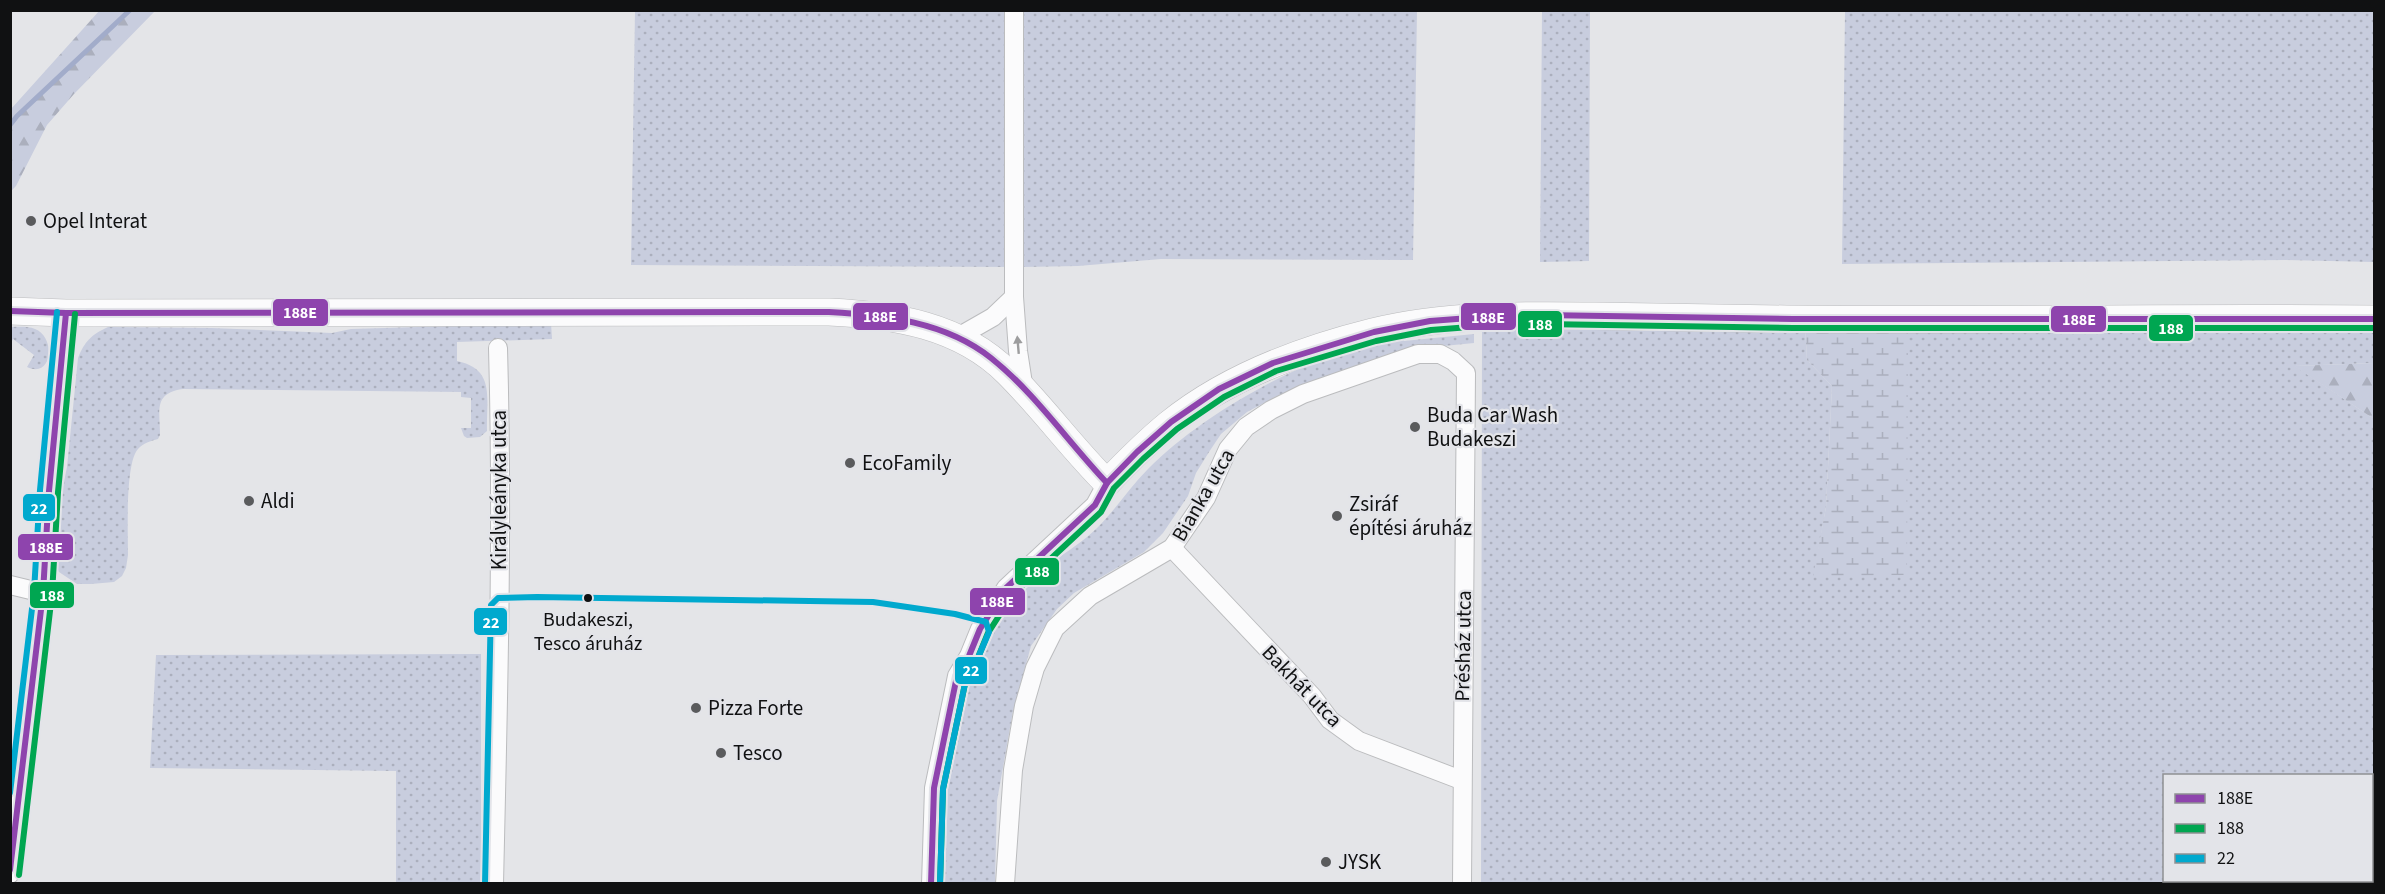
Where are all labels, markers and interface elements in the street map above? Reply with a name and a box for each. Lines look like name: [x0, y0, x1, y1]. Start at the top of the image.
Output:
place label: Opel Interat: [43, 206, 147, 236]
marker: Opel Interat: [24, 214, 38, 228]
line badge: 188E: [272, 298, 329, 327]
text: 188E: [283, 302, 317, 324]
line badge: 188E: [852, 302, 909, 331]
line badge: 188E: [1460, 302, 1517, 331]
line badge: 188E: [2050, 305, 2107, 333]
text: 188E: [863, 306, 897, 328]
text: 188E: [1471, 307, 1505, 329]
text: 188E: [2062, 309, 2096, 331]
line badge: 188: [1517, 310, 1563, 338]
text: 188: [1527, 314, 1553, 336]
line badge: 188: [2148, 314, 2194, 342]
text: 188: [2158, 318, 2184, 340]
one-way arrow: [1013, 335, 1023, 354]
place label: Buda Car Wash Budakeszi: [1427, 400, 1558, 454]
street label: Királyleányka utca: [484, 410, 514, 570]
marker: Buda Car Wash Budakeszi: [1408, 420, 1422, 434]
street label: Bianka utca: [1164, 443, 1242, 547]
place label: EcoFamily: [862, 448, 952, 478]
marker: EcoFamily: [843, 456, 857, 470]
place label: Aldi: [261, 486, 295, 516]
place label: Zsiráf építési áruház: [1349, 489, 1472, 543]
line badge: 22: [22, 493, 56, 522]
marker: Aldi: [242, 494, 256, 508]
text: 22: [31, 498, 47, 520]
marker: Zsiráf építési áruház: [1330, 509, 1344, 523]
line badge: 188E: [17, 533, 74, 561]
text: 188E: [29, 537, 63, 559]
line badge: 188: [1014, 557, 1060, 586]
text: 188: [1024, 561, 1050, 583]
line badge: 188: [29, 581, 75, 609]
text: 188: [39, 585, 65, 607]
line badge: 188E: [969, 587, 1026, 616]
street label: Présház utca: [1447, 590, 1479, 702]
text: 188E: [980, 591, 1014, 613]
marker: Budakeszi, Tesco áruház: [582, 592, 594, 604]
place label: Budakeszi, Tesco áruház: [534, 606, 642, 658]
line badge: 22: [473, 607, 508, 636]
text: 22: [483, 612, 499, 634]
street label: Bakhát utca: [1255, 638, 1349, 734]
line badge: 22: [954, 656, 988, 685]
text: 22: [963, 660, 979, 682]
place label: Pizza Forte: [708, 693, 803, 723]
marker: Pizza Forte: [689, 701, 703, 715]
place label: Tesco: [733, 738, 783, 768]
marker: Tesco: [714, 746, 728, 760]
legend: [2163, 774, 2373, 882]
text: 188E: [2217, 786, 2253, 811]
text: 188: [2217, 816, 2244, 841]
text: 22: [2217, 846, 2235, 871]
place label: JYSK: [1338, 847, 1382, 877]
marker: JYSK: [1319, 855, 1333, 869]

